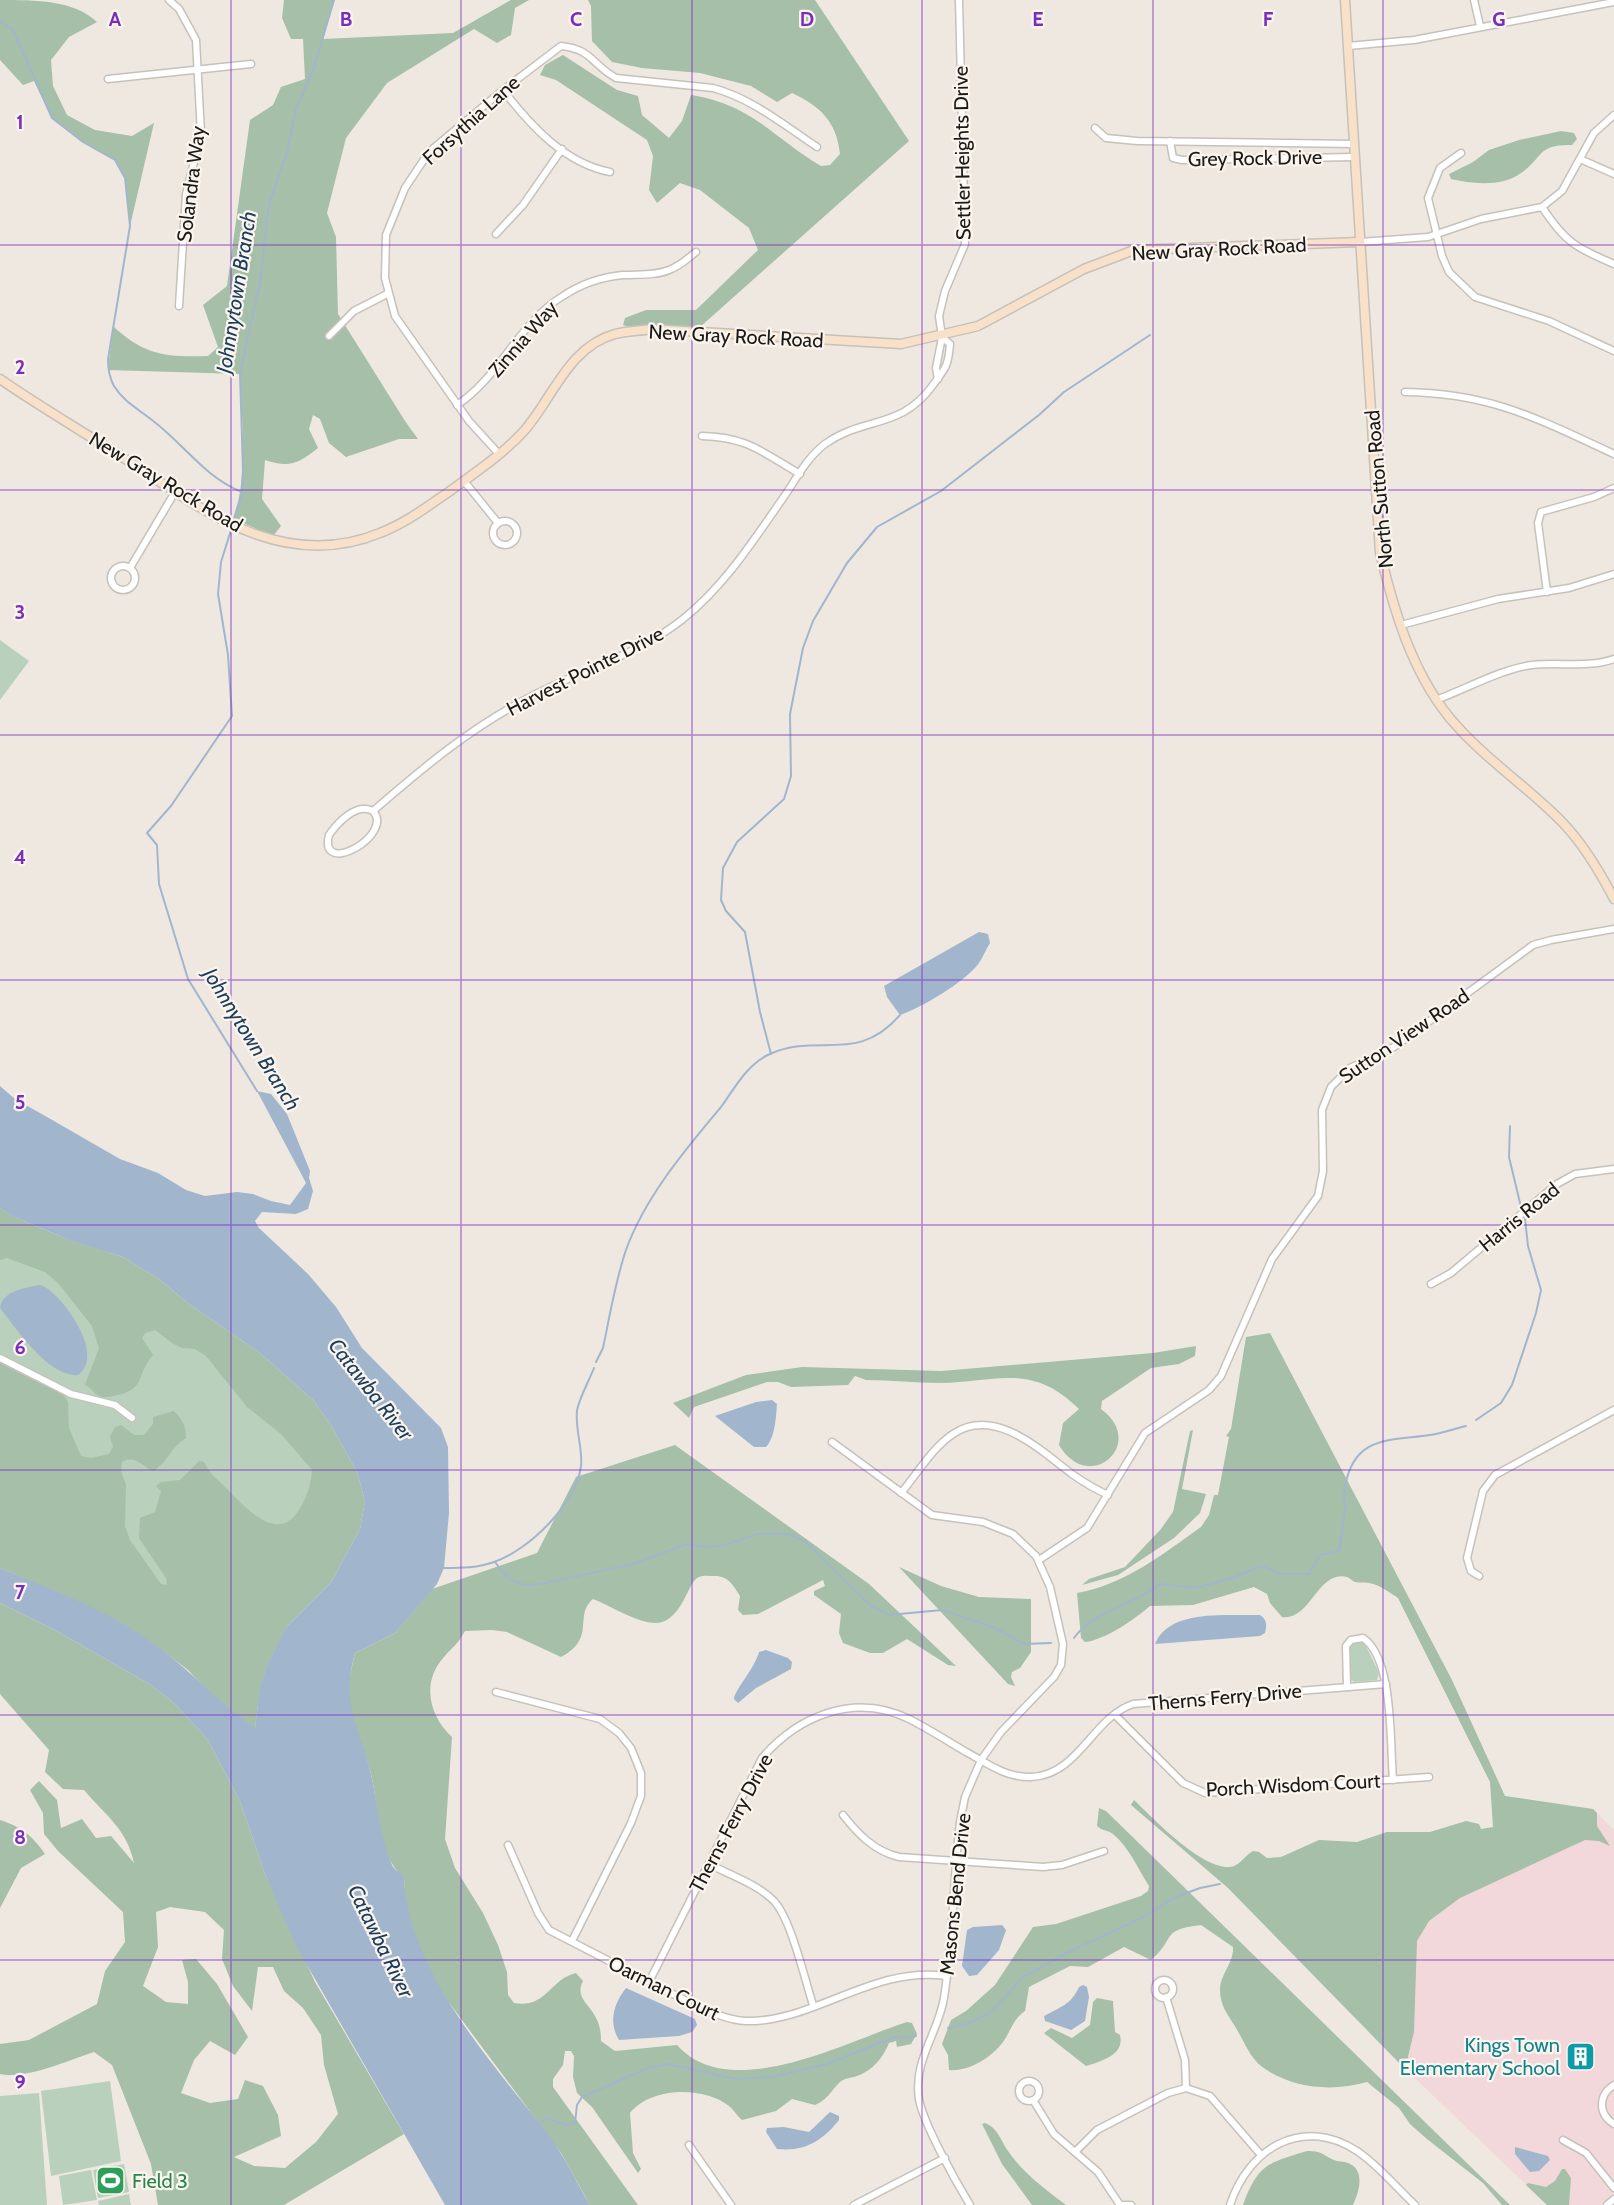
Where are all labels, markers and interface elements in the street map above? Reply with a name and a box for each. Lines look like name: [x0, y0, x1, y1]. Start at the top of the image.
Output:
text: A: [109, 7, 122, 31]
text: B: [340, 7, 352, 31]
text: C: [570, 7, 582, 31]
text: D: [800, 7, 814, 31]
text: E: [1032, 7, 1044, 31]
text: F: [1263, 7, 1274, 31]
text: G: [1492, 7, 1506, 31]
street label: Settler Heights Drive: [948, 66, 976, 240]
street label: Forsythia Lane: [418, 70, 524, 170]
text: 1: [16, 110, 24, 134]
street label: Solandra Way: [172, 124, 210, 244]
street label: Grey Rock Drive: [1188, 145, 1322, 171]
water label: Johnnytown Branch: [211, 209, 261, 377]
street label: New Gray Rock Road: [1131, 232, 1307, 266]
street label: Zinnia Way: [483, 296, 563, 382]
street label: New Gray Rock Road: [648, 319, 824, 353]
text: 2: [15, 355, 25, 379]
street label: North Sutton Road: [1360, 409, 1398, 569]
street label: New Gray Rock Road: [85, 427, 247, 537]
text: 3: [15, 600, 25, 624]
street label: Harvest Pointe Drive: [502, 621, 668, 721]
text: 4: [14, 845, 26, 869]
water label: Johnnytown Branch: [197, 961, 306, 1115]
street label: Sutton View Road: [1334, 984, 1474, 1088]
text: 5: [15, 1090, 25, 1114]
street label: Harris Road: [1474, 1177, 1564, 1257]
water label: Catawba River: [323, 1333, 419, 1446]
text: 6: [14, 1335, 26, 1359]
text: 7: [15, 1580, 26, 1604]
street label: Therns Ferry Drive: [1147, 1678, 1303, 1716]
street label: Therns Ferry Drive: [684, 1749, 778, 1897]
street label: Porch Wisdom Court: [1205, 1768, 1381, 1802]
street label: Masons Bend Drive: [935, 1812, 975, 1976]
text: 8: [14, 1825, 26, 1849]
water label: Catawba River: [343, 1880, 420, 2003]
street label: Oarman Court: [605, 1951, 724, 2025]
place label: Kings Town Elementary School: [1400, 2033, 1560, 2080]
building icon: Kings Town Elementary School: [1565, 2041, 1597, 2073]
text: 9: [14, 2070, 26, 2094]
sports icon: Field 3: [95, 2165, 127, 2197]
place label: Field 3: [132, 2169, 188, 2193]

